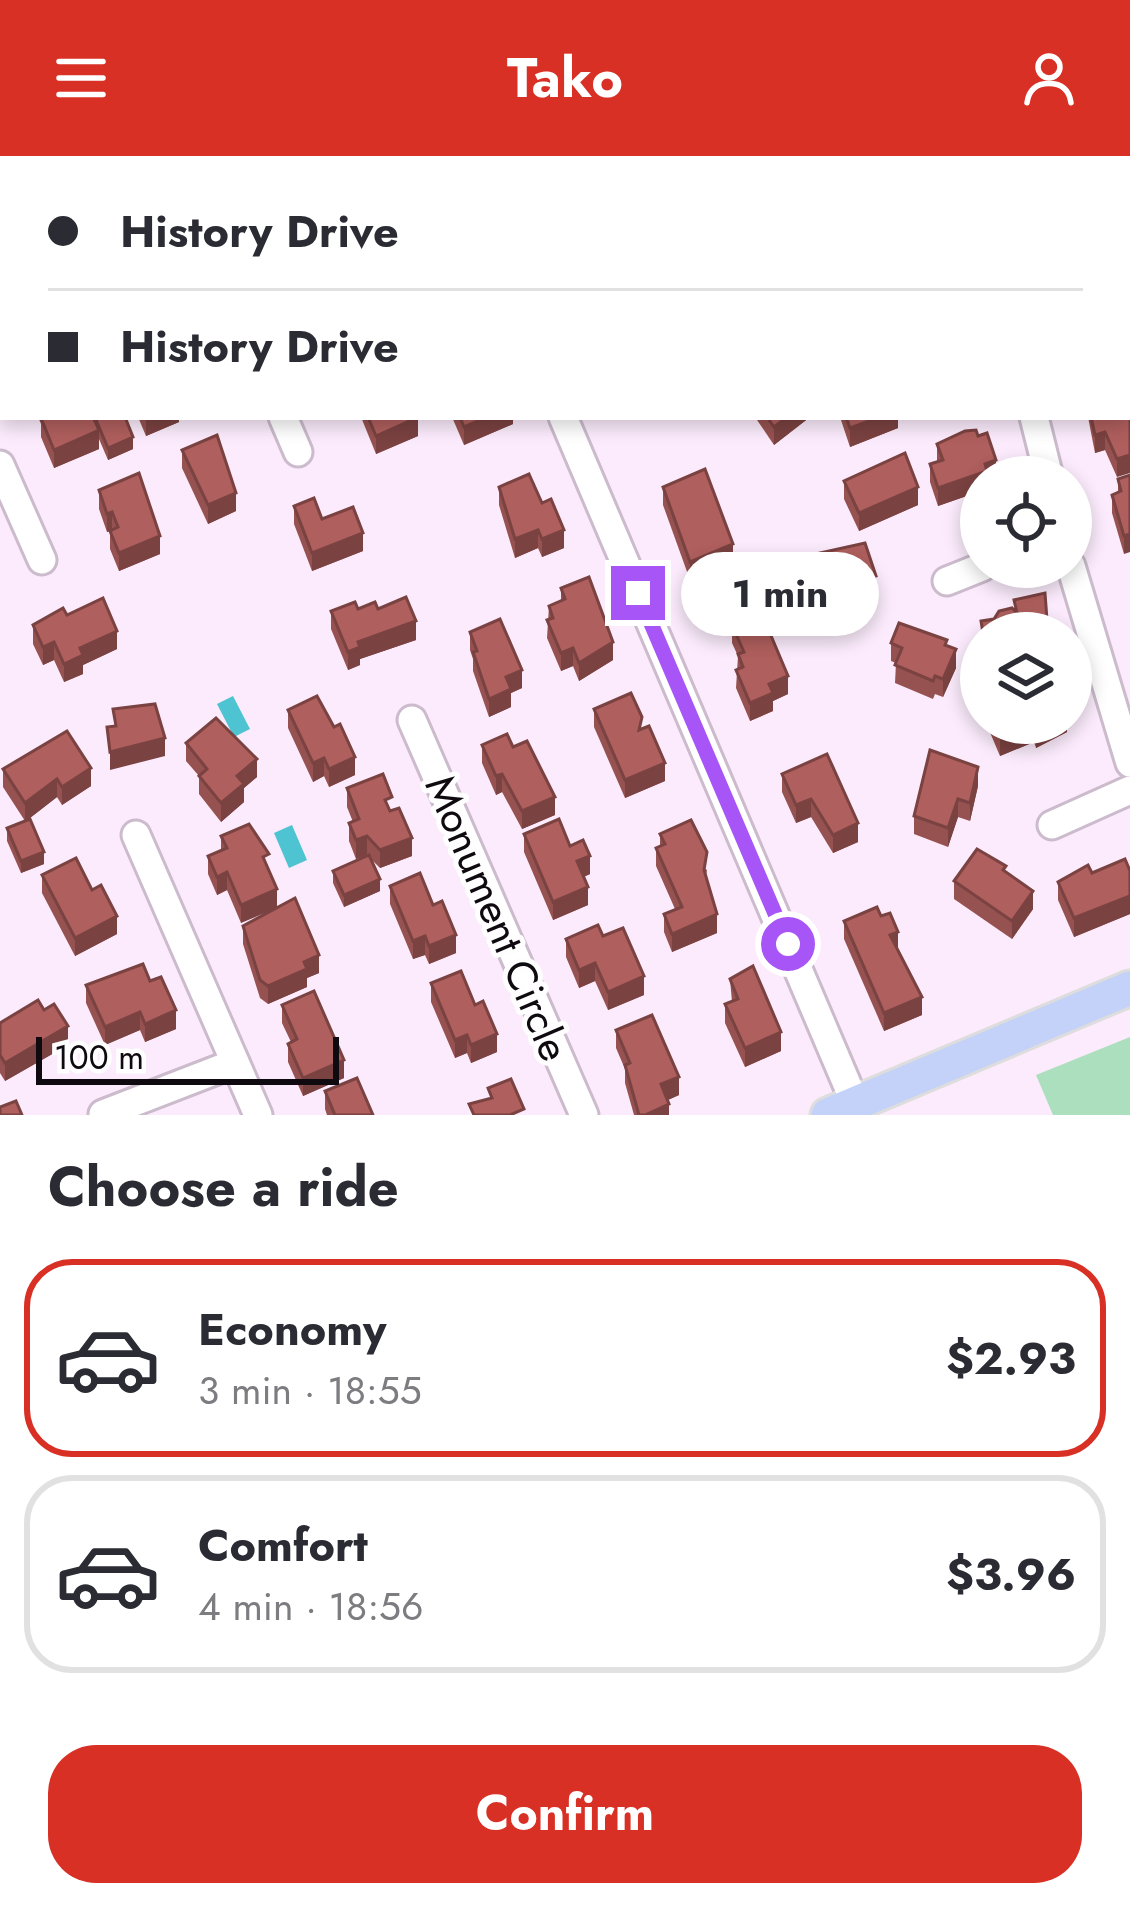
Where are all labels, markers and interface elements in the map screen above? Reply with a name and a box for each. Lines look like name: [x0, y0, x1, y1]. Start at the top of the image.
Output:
text: Tako: [507, 39, 623, 117]
icon: menu: [48, 45, 114, 111]
icon: person: [1016, 45, 1082, 111]
text: History Drive: [120, 199, 399, 264]
text: History Drive: [120, 314, 399, 379]
map controls: [960, 456, 1092, 744]
button: locate: [960, 456, 1092, 588]
callout: 1 min: [680, 551, 878, 635]
text: 1 min: [732, 565, 828, 622]
route end: [611, 566, 665, 620]
button: layers: [960, 612, 1092, 744]
street label: Monument Circle: [410, 766, 585, 1070]
route start: [761, 917, 815, 971]
scale bar: [36, 1031, 339, 1084]
text: 100 m: [54, 1034, 144, 1081]
text: Choose a ride: [48, 1148, 399, 1226]
text: Economy: [198, 1297, 386, 1362]
icon: car: [54, 1304, 162, 1412]
text: $2.93: [946, 1326, 1076, 1391]
text: 3 min · 18:55: [198, 1362, 422, 1419]
text: Comfort: [198, 1513, 368, 1578]
icon: car: [54, 1520, 162, 1628]
text: $3.96: [946, 1542, 1076, 1607]
text: 4 min · 18:56: [198, 1578, 424, 1635]
button: Confirm: [48, 1745, 1082, 1883]

